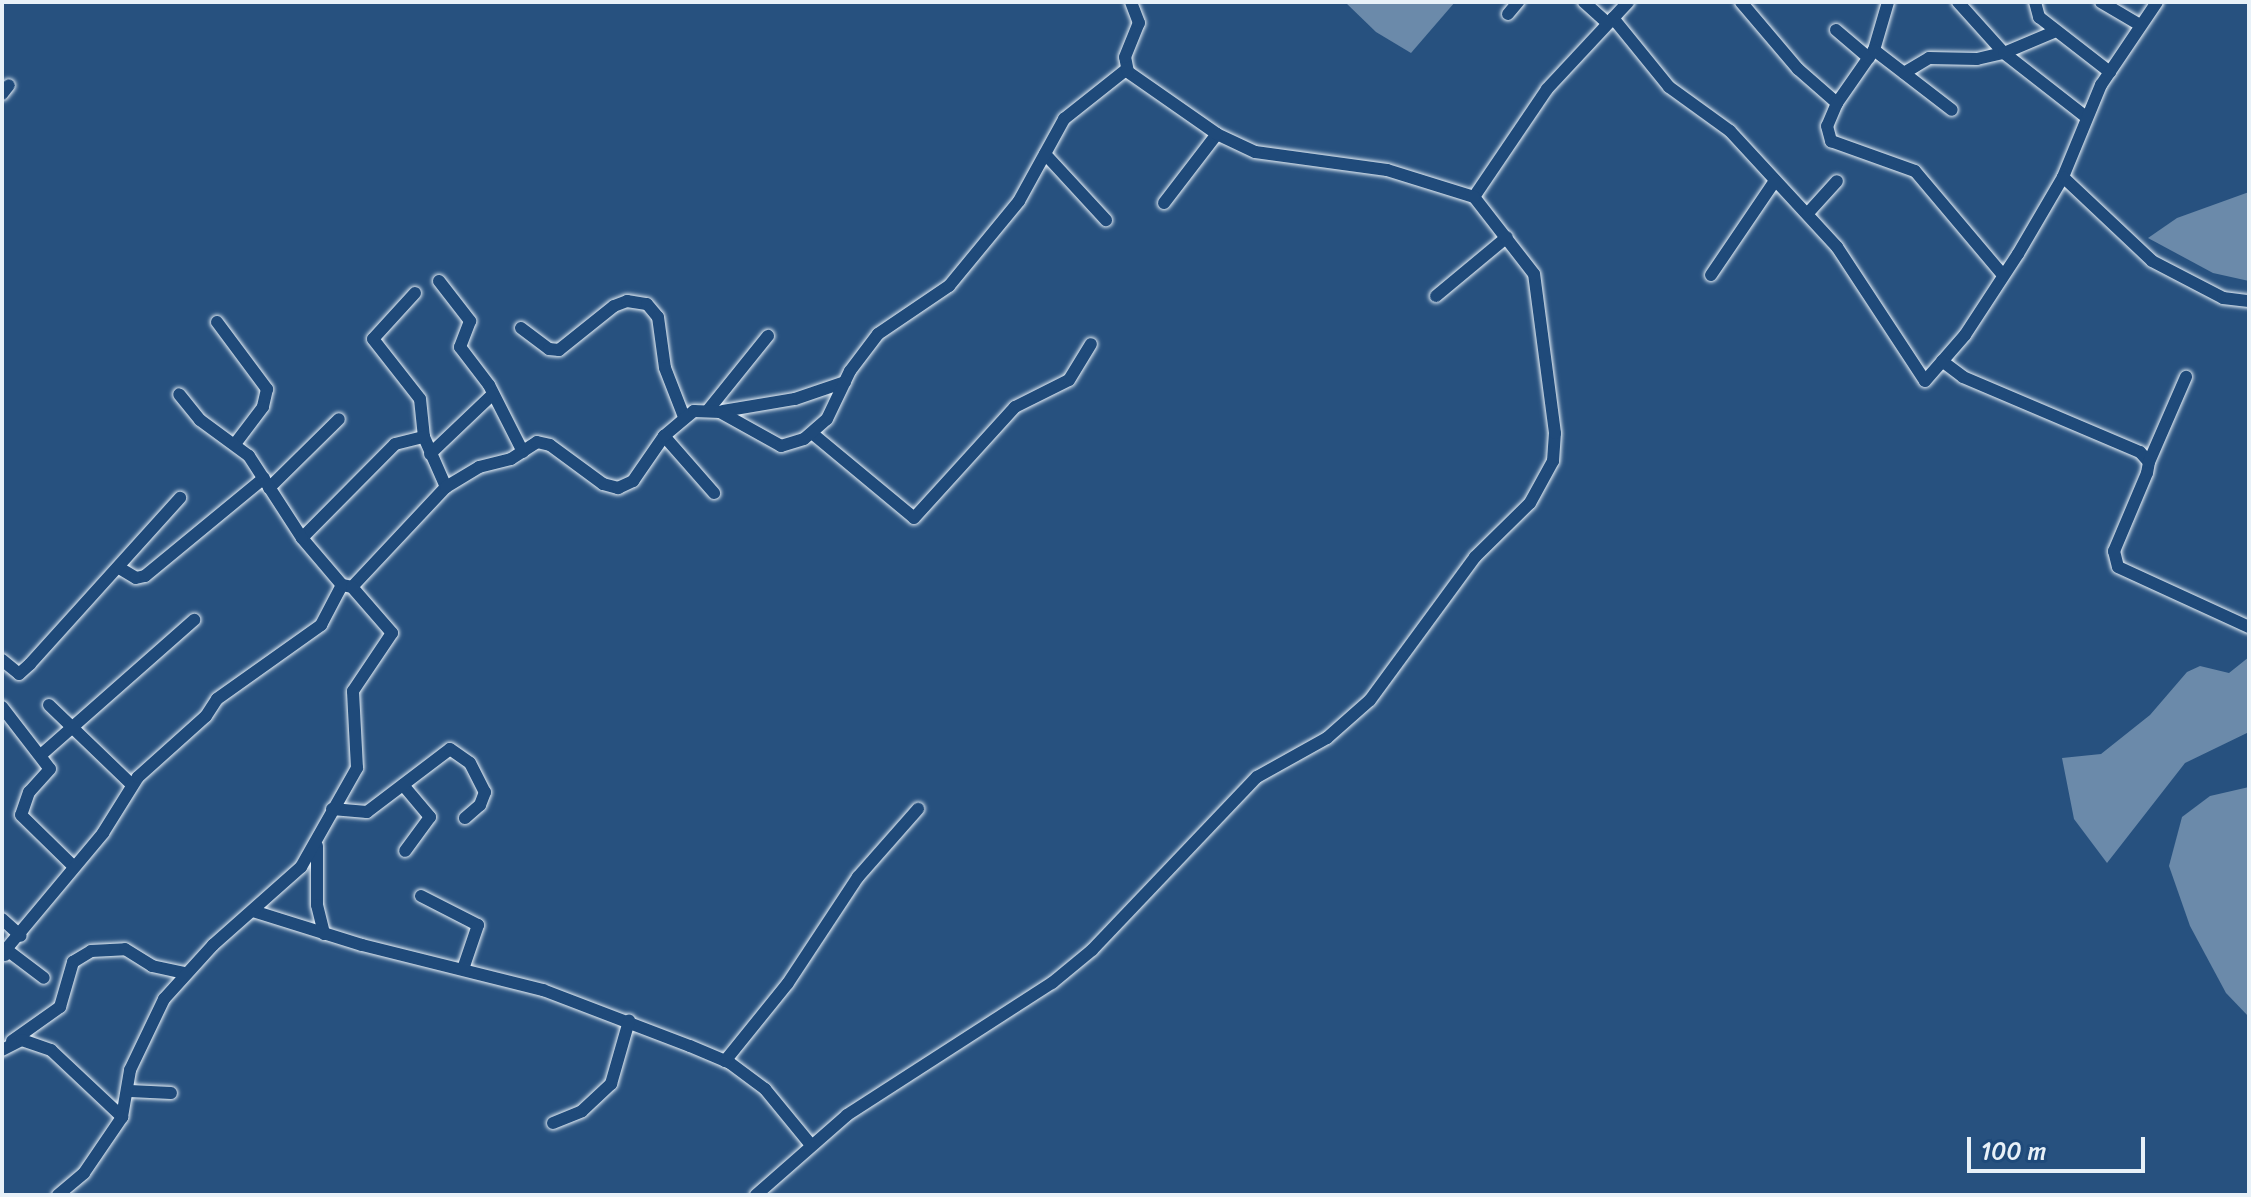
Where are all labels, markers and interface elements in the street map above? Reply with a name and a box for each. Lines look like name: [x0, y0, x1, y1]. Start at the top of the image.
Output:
scale bar: [1971, 1121, 2149, 1171]
text: 100 m: [1981, 1130, 2046, 1172]

